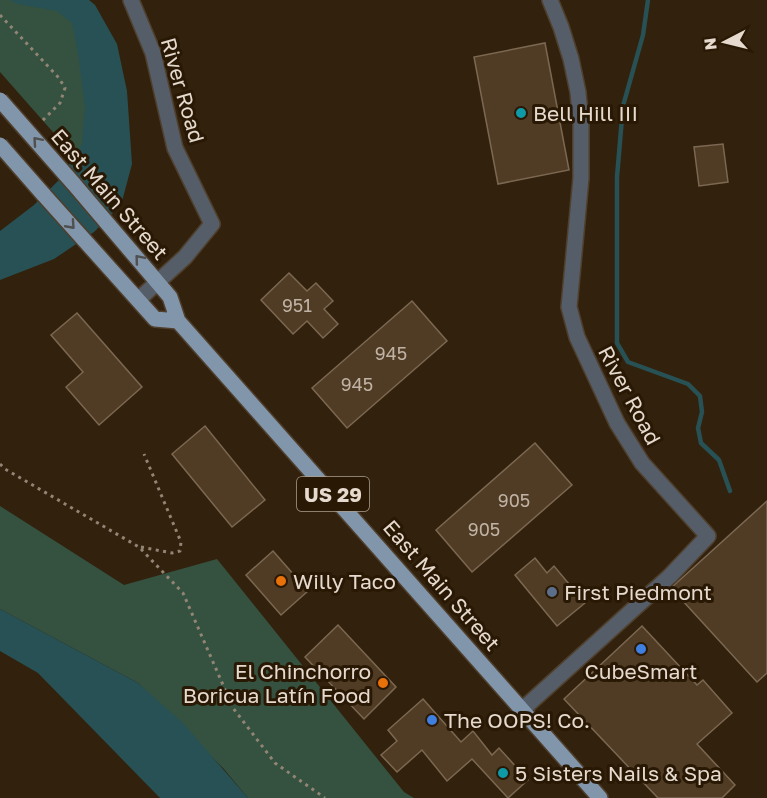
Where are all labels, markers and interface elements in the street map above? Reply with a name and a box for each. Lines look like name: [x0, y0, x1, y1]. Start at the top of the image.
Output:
north arrow: [695, 12, 755, 72]
street label: River Road: [156, 34, 210, 146]
text: N: [699, 37, 721, 51]
place label: Bell Hill III: [533, 100, 638, 126]
marker: Bell Hill III: [514, 106, 528, 120]
street label: East Main Street: [46, 123, 174, 265]
one-way arrow: [33, 137, 44, 148]
one-way arrow: [64, 218, 75, 229]
one-way arrow: [135, 255, 146, 266]
house number: 951: [282, 294, 312, 316]
street label: River Road: [593, 341, 667, 449]
house number: 945: [375, 342, 407, 364]
house number: 945: [341, 373, 373, 395]
road number: US 29: [297, 477, 369, 511]
house number: 905: [498, 489, 530, 511]
street label: East Main Street: [378, 514, 506, 656]
house number: 905: [468, 518, 500, 540]
place label: Willy Taco: [293, 568, 396, 594]
marker: Willy Taco: [274, 574, 288, 588]
place label: First Piedmont: [564, 579, 712, 605]
marker: First Piedmont: [545, 585, 559, 599]
marker: CubeSmart: [634, 642, 648, 656]
place label: El Chinchorro Boricua Latín Food: [183, 658, 371, 708]
place label: CubeSmart: [585, 658, 697, 684]
marker: El Chinchorro Boricua Latín Food: [376, 676, 390, 690]
place label: The OOPS! Co.: [444, 707, 590, 733]
marker: The OOPS! Co.: [425, 713, 439, 727]
place label: 5 Sisters Nails & Spa: [515, 760, 722, 786]
marker: 5 Sisters Nails & Spa: [496, 766, 510, 780]

